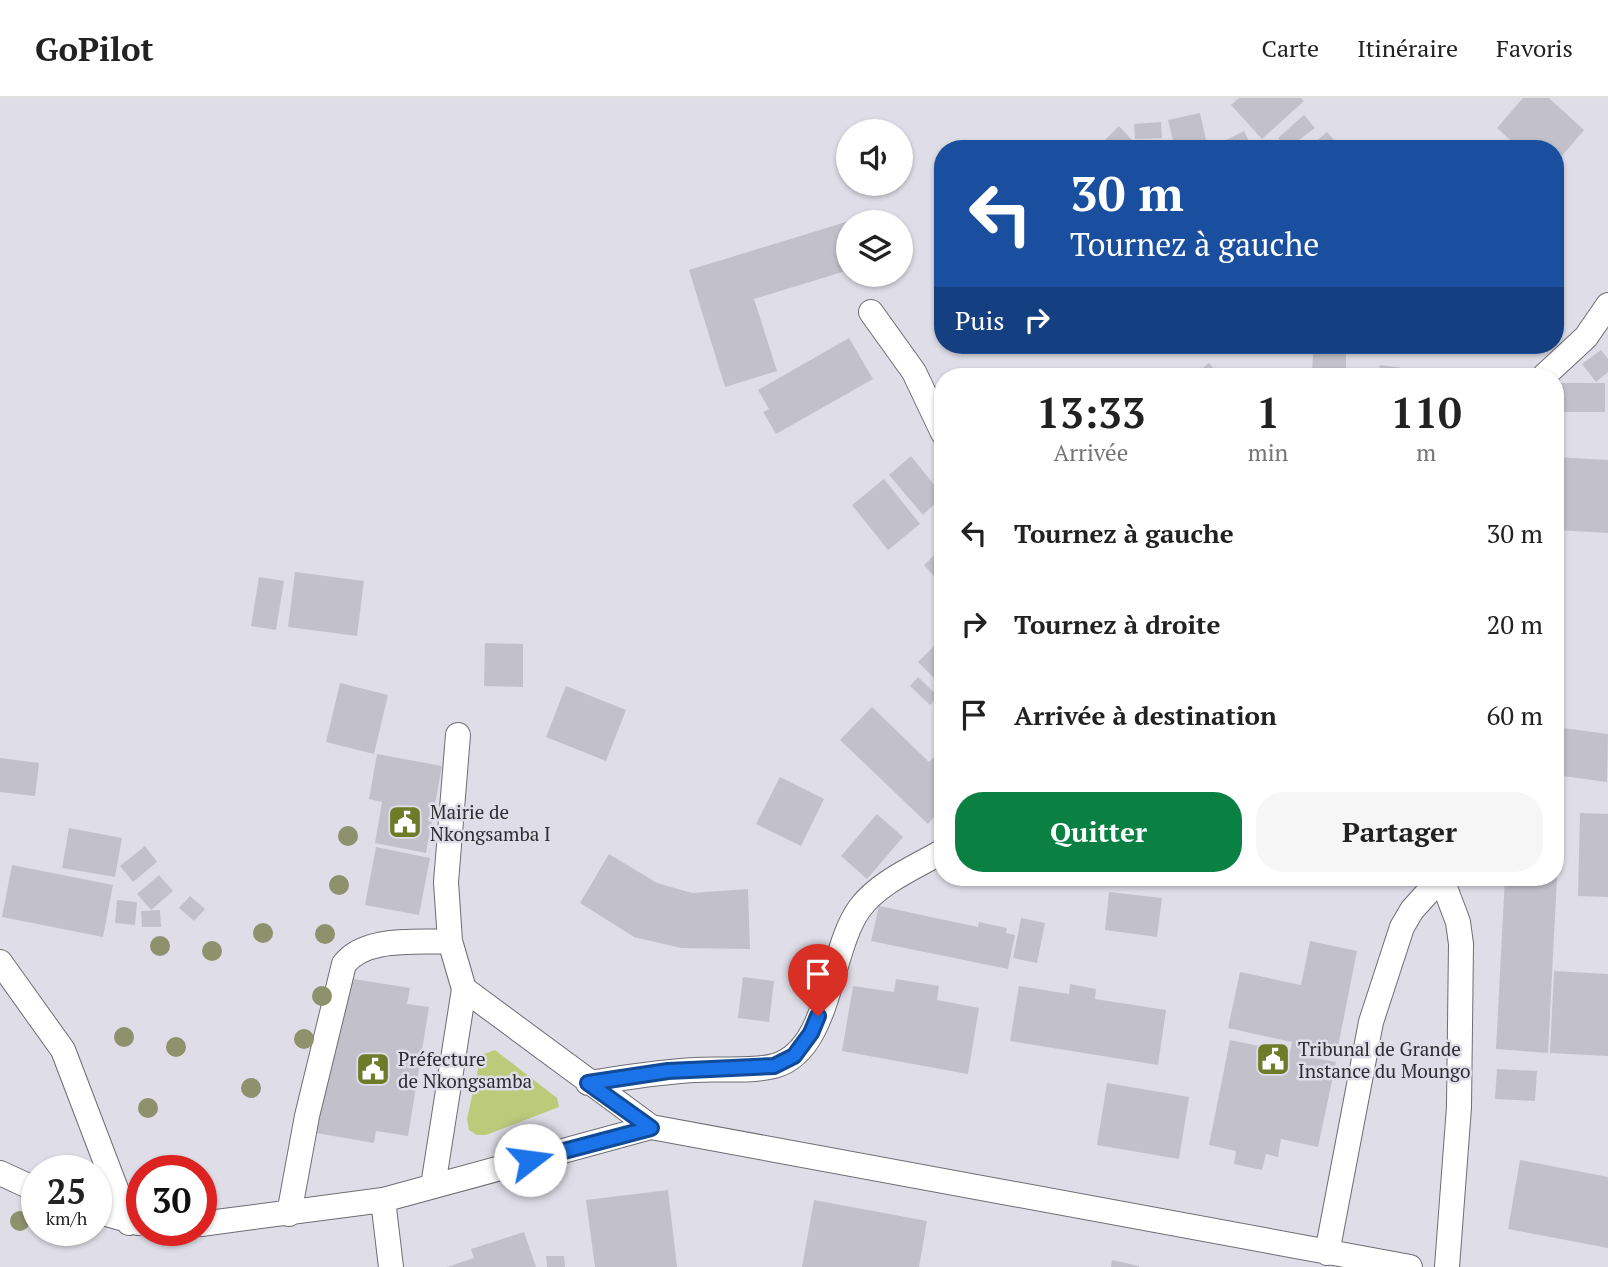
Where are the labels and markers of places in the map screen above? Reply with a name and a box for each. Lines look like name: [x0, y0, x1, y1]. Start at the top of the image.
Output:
place label: Mairie de Nkongsamba I: [430, 799, 551, 846]
public building icon: Mairie de Nkongsamba I: [386, 803, 424, 841]
pin: [788, 944, 848, 1016]
place label: Tribunal de Grande Instance du Moungo: [1298, 1036, 1471, 1083]
public building icon: Tribunal de Grande Instance du Moungo: [1254, 1040, 1292, 1078]
place label: Préfecture de Nkongsamba: [398, 1046, 533, 1093]
public building icon: Préfecture de Nkongsamba: [354, 1050, 392, 1088]

